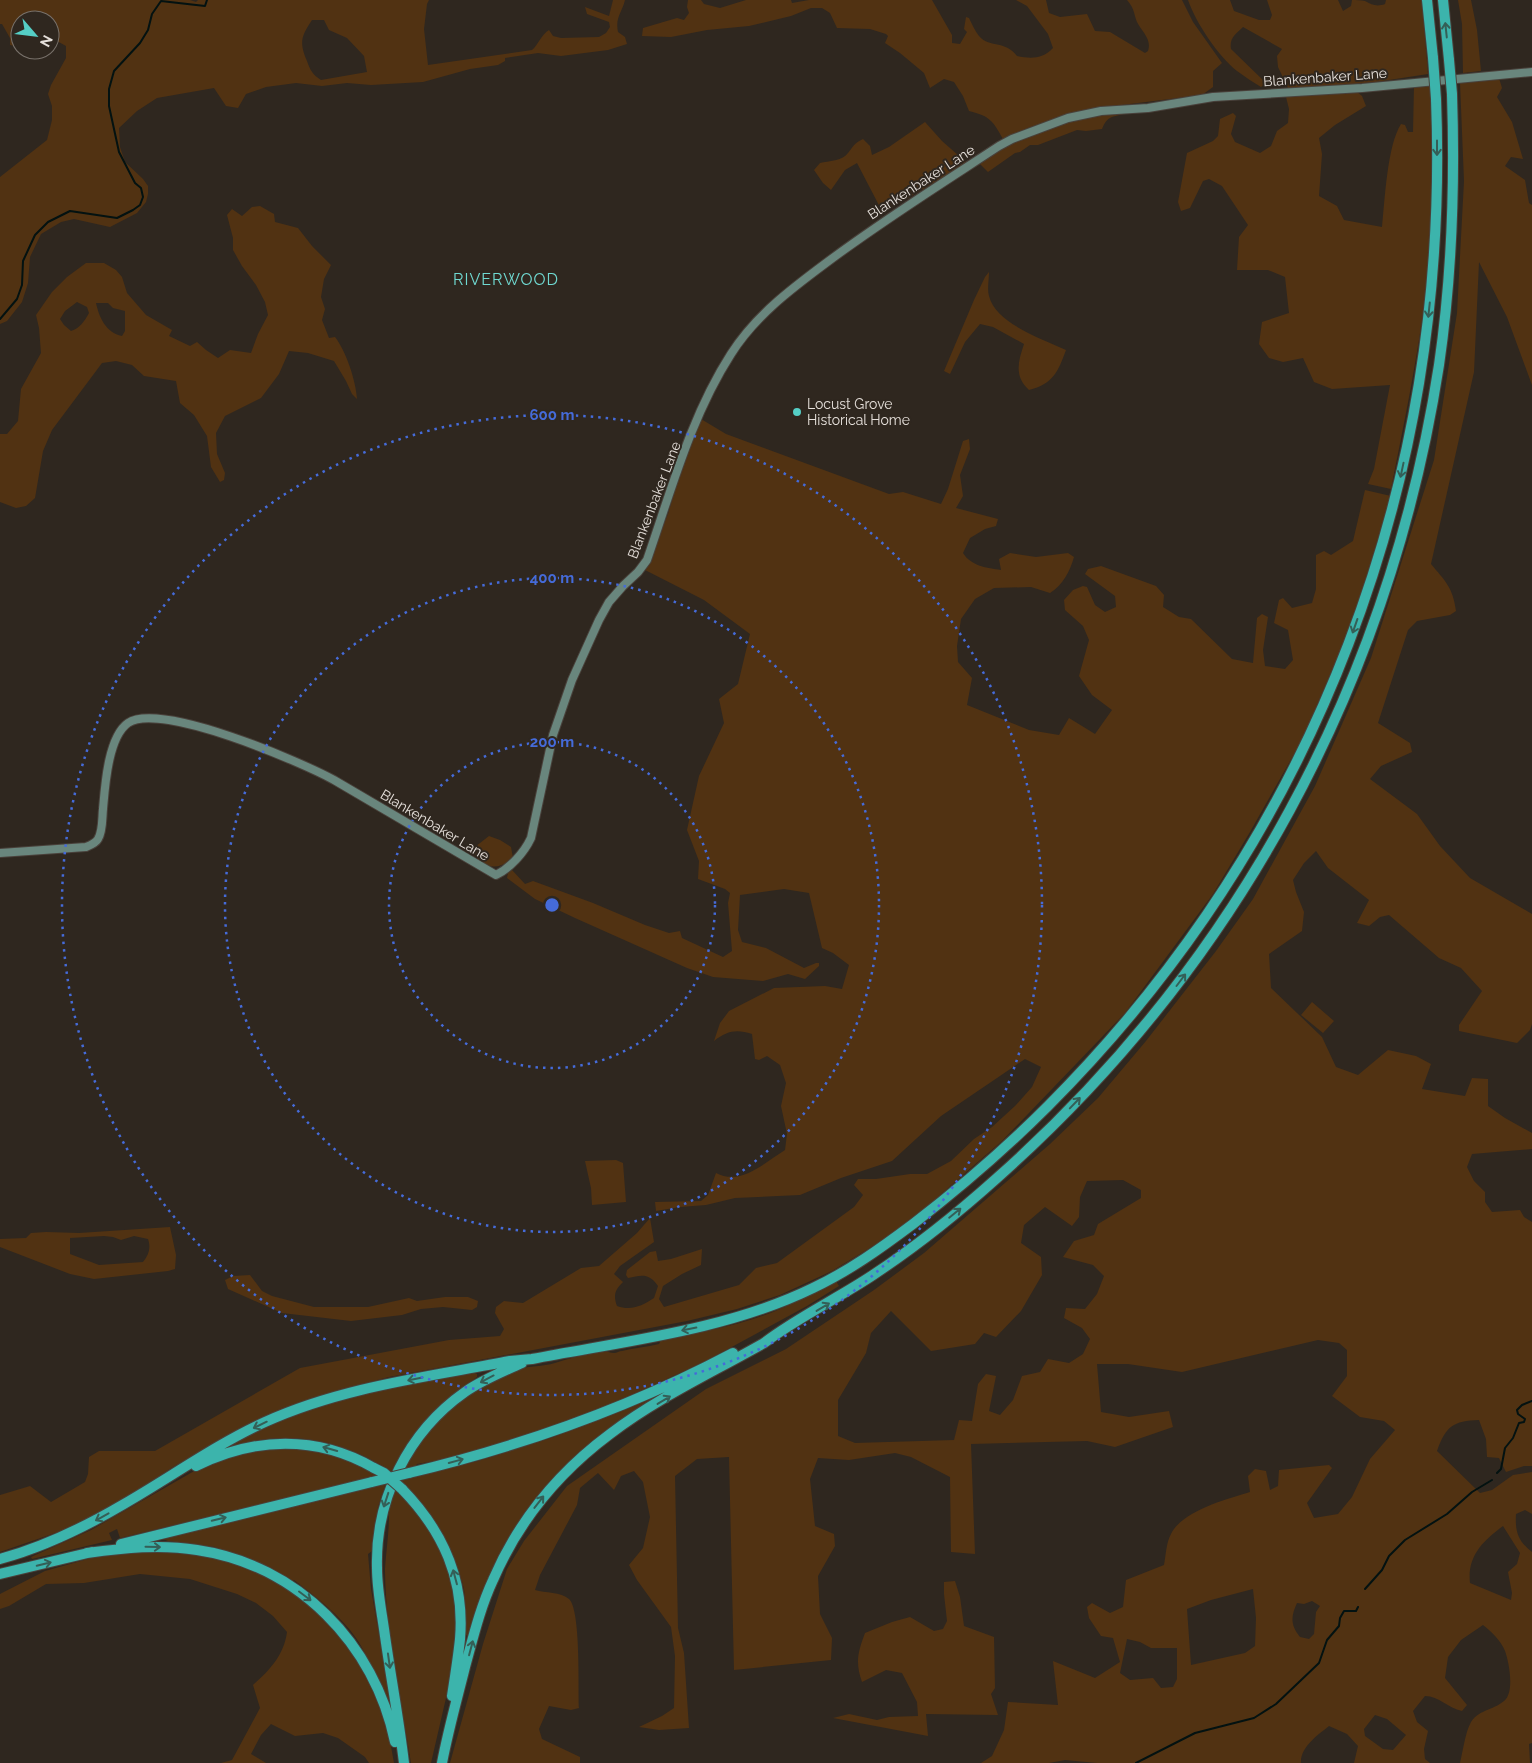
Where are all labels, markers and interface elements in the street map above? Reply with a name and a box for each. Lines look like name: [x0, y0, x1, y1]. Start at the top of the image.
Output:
north arrow: [10, 10, 60, 60]
one-way arrow: [1442, 22, 1451, 38]
text: N: [37, 33, 56, 50]
street label: Blankenbaker Lane: [1262, 65, 1388, 89]
one-way arrow: [1432, 140, 1442, 156]
street label: Blankenbaker Lane: [865, 141, 977, 223]
district label: RIVERWOOD: [453, 270, 559, 289]
one-way arrow: [1424, 302, 1434, 318]
place label: Locust Grove Historical Home: [807, 396, 910, 428]
text: 600 m: [529, 406, 575, 424]
marker: Locust Grove Historical Home: [791, 406, 803, 418]
street label: Blankenbaker Lane: [624, 439, 684, 561]
one-way arrow: [1397, 462, 1406, 478]
text: 400 m: [530, 569, 574, 587]
one-way arrow: [1350, 618, 1359, 633]
text: 200 m: [530, 733, 574, 751]
street label: Blankenbaker Lane: [378, 786, 492, 864]
centre of rings: [543, 896, 561, 914]
one-way arrow: [1175, 974, 1186, 987]
one-way arrow: [1069, 1097, 1081, 1110]
one-way arrow: [948, 1208, 961, 1219]
one-way arrow: [815, 1301, 829, 1311]
one-way arrow: [682, 1325, 698, 1334]
one-way arrow: [481, 1374, 495, 1384]
one-way arrow: [407, 1375, 423, 1384]
one-way arrow: [657, 1394, 671, 1404]
one-way arrow: [253, 1420, 268, 1430]
one-way arrow: [322, 1443, 338, 1453]
one-way arrow: [448, 1456, 464, 1466]
one-way arrow: [381, 1492, 390, 1507]
one-way arrow: [534, 1496, 545, 1509]
one-way arrow: [95, 1512, 110, 1522]
one-way arrow: [211, 1514, 227, 1523]
one-way arrow: [145, 1542, 161, 1552]
one-way arrow: [35, 1559, 51, 1568]
one-way arrow: [449, 1569, 459, 1585]
one-way arrow: [298, 1590, 311, 1601]
one-way arrow: [466, 1640, 476, 1656]
one-way arrow: [384, 1652, 394, 1668]

